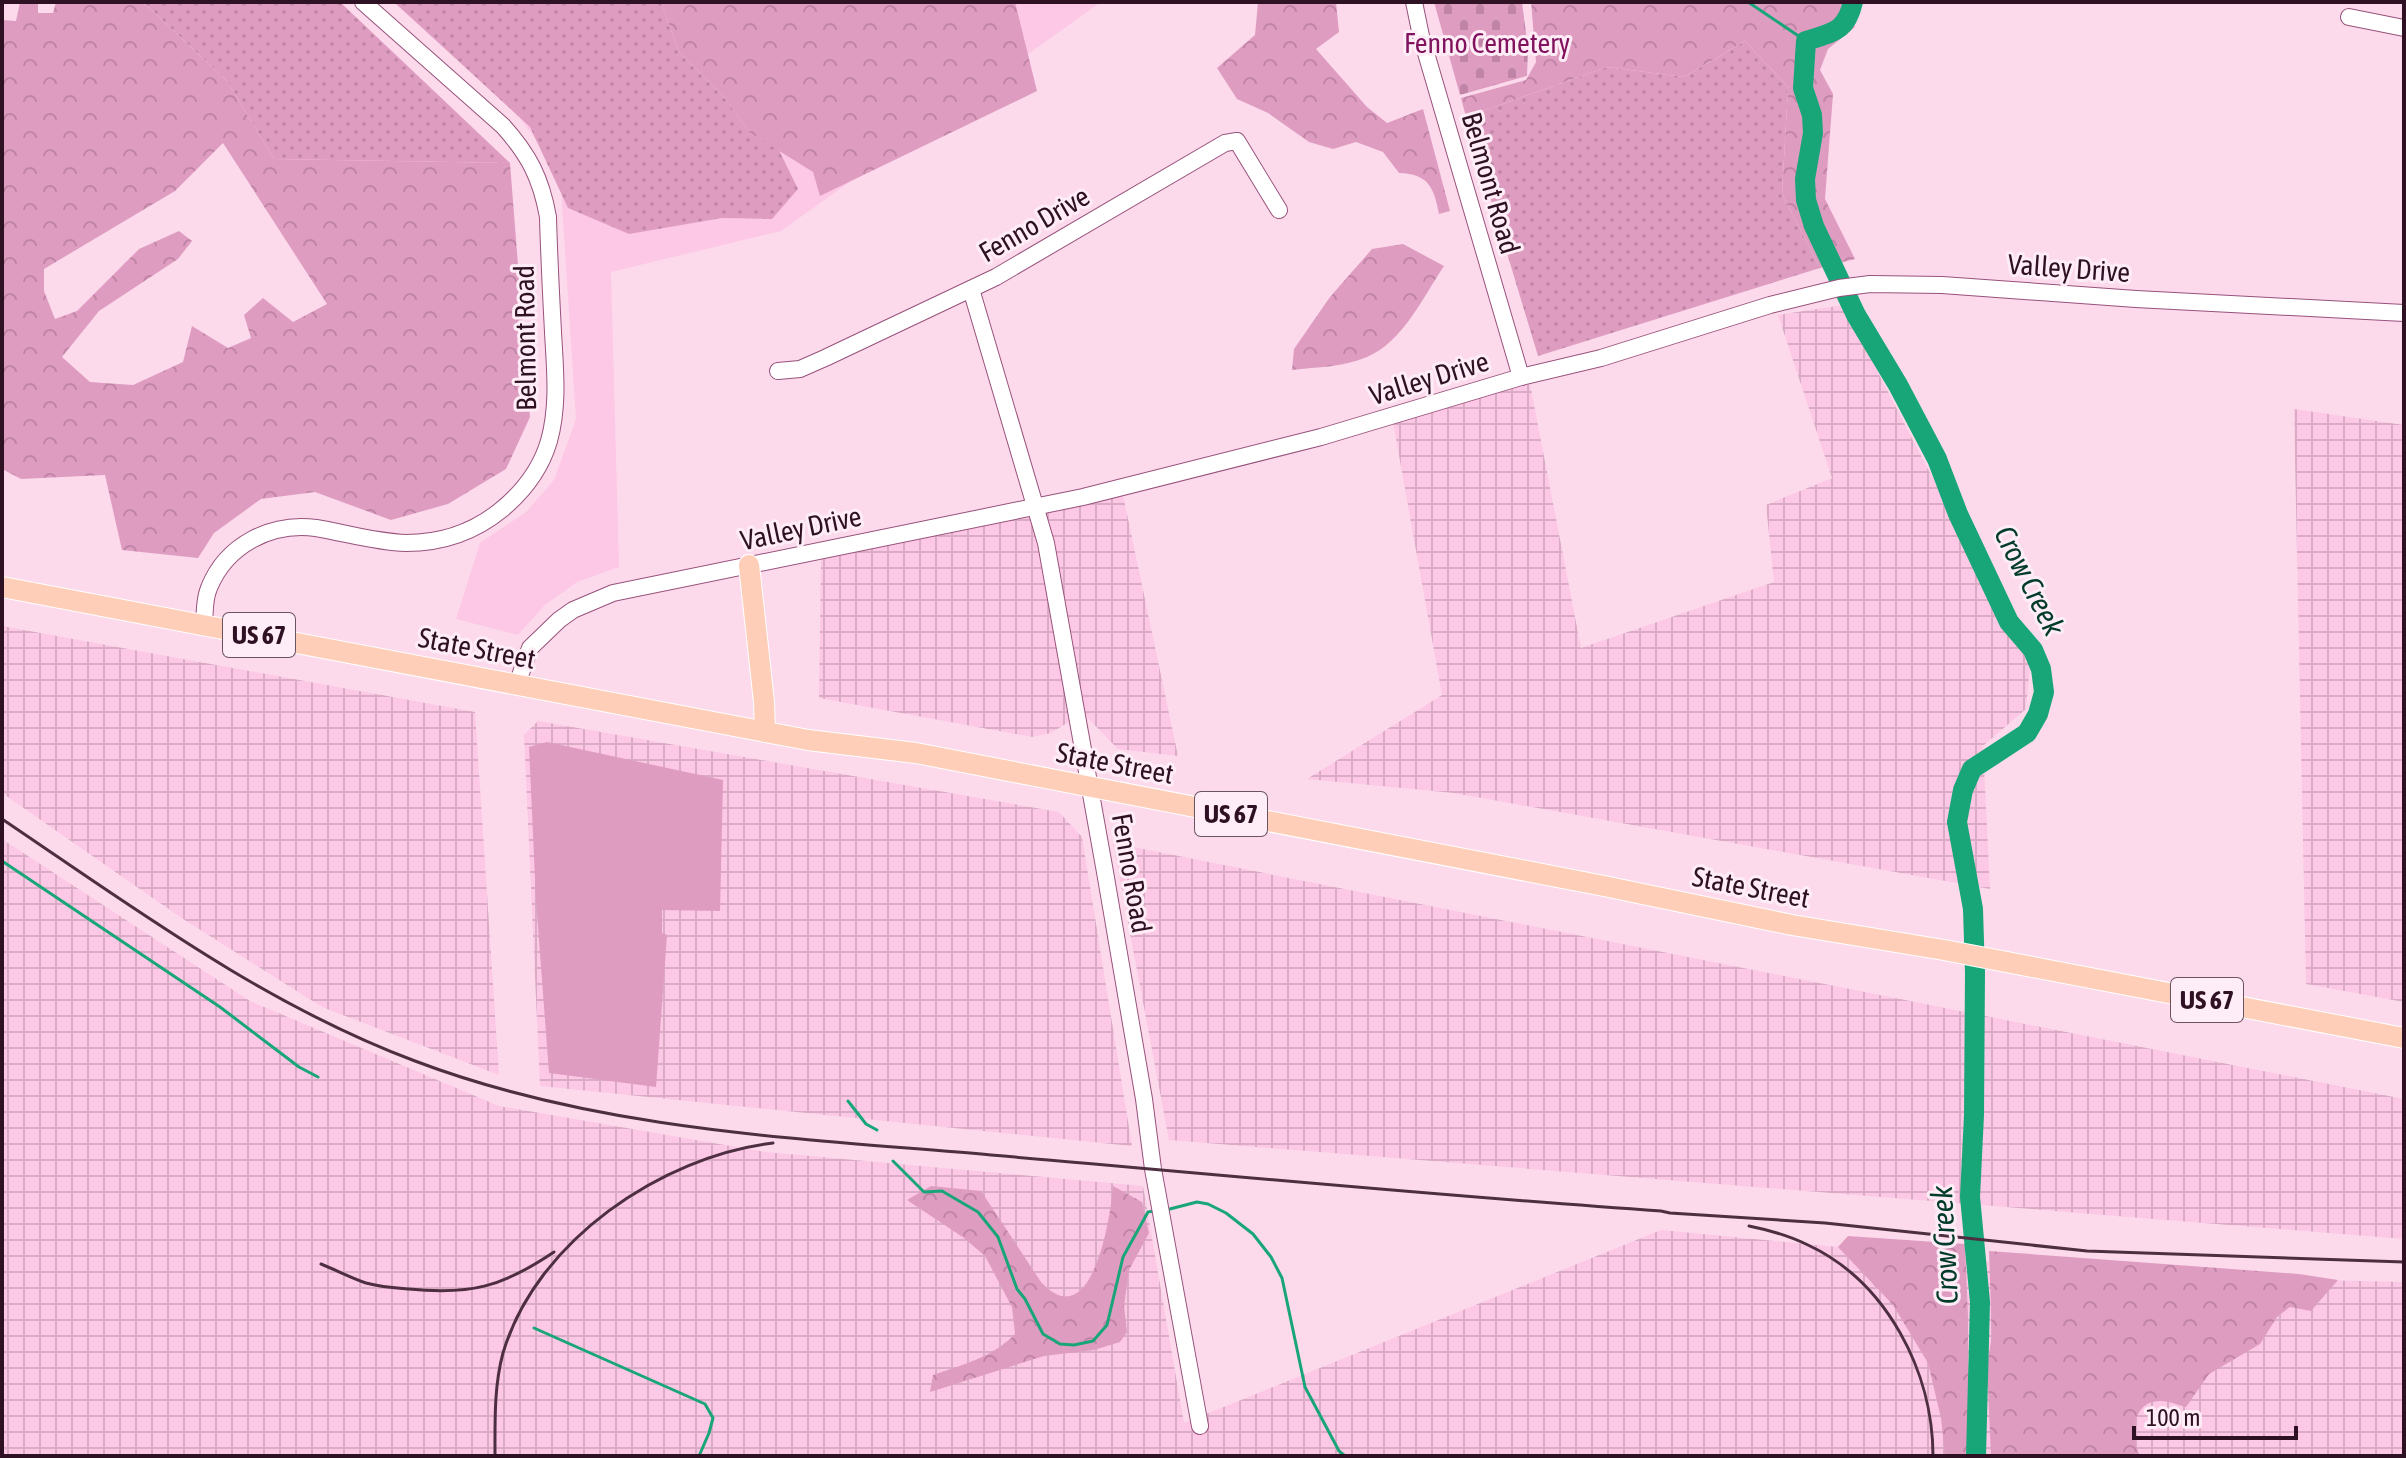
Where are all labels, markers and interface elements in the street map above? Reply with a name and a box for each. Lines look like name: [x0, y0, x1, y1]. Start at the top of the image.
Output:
park label: Fenno Cemetery: [1404, 27, 1570, 59]
street label: Belmont Road: [1456, 109, 1526, 257]
street label: Fenno Drive: [973, 180, 1095, 268]
street label: Valley Drive: [2007, 248, 2131, 288]
street label: Belmont Road: [508, 265, 542, 411]
street label: Valley Drive: [1366, 345, 1492, 411]
street label: Valley Drive: [738, 500, 864, 556]
water label: Crow Creek: [1988, 520, 2072, 642]
road number: US 67: [223, 613, 295, 657]
street label: State Street: [416, 621, 538, 675]
street label: State Street: [1054, 736, 1176, 790]
road number: US 67: [1195, 792, 1267, 836]
street label: Fenno Road: [1106, 811, 1158, 935]
street label: State Street: [1690, 860, 1812, 914]
road number: US 67: [2171, 978, 2243, 1022]
water label: Crow Creek: [1924, 1184, 1964, 1305]
scale bar: [2134, 1390, 2296, 1440]
text: 100 m: [2146, 1404, 2200, 1431]

